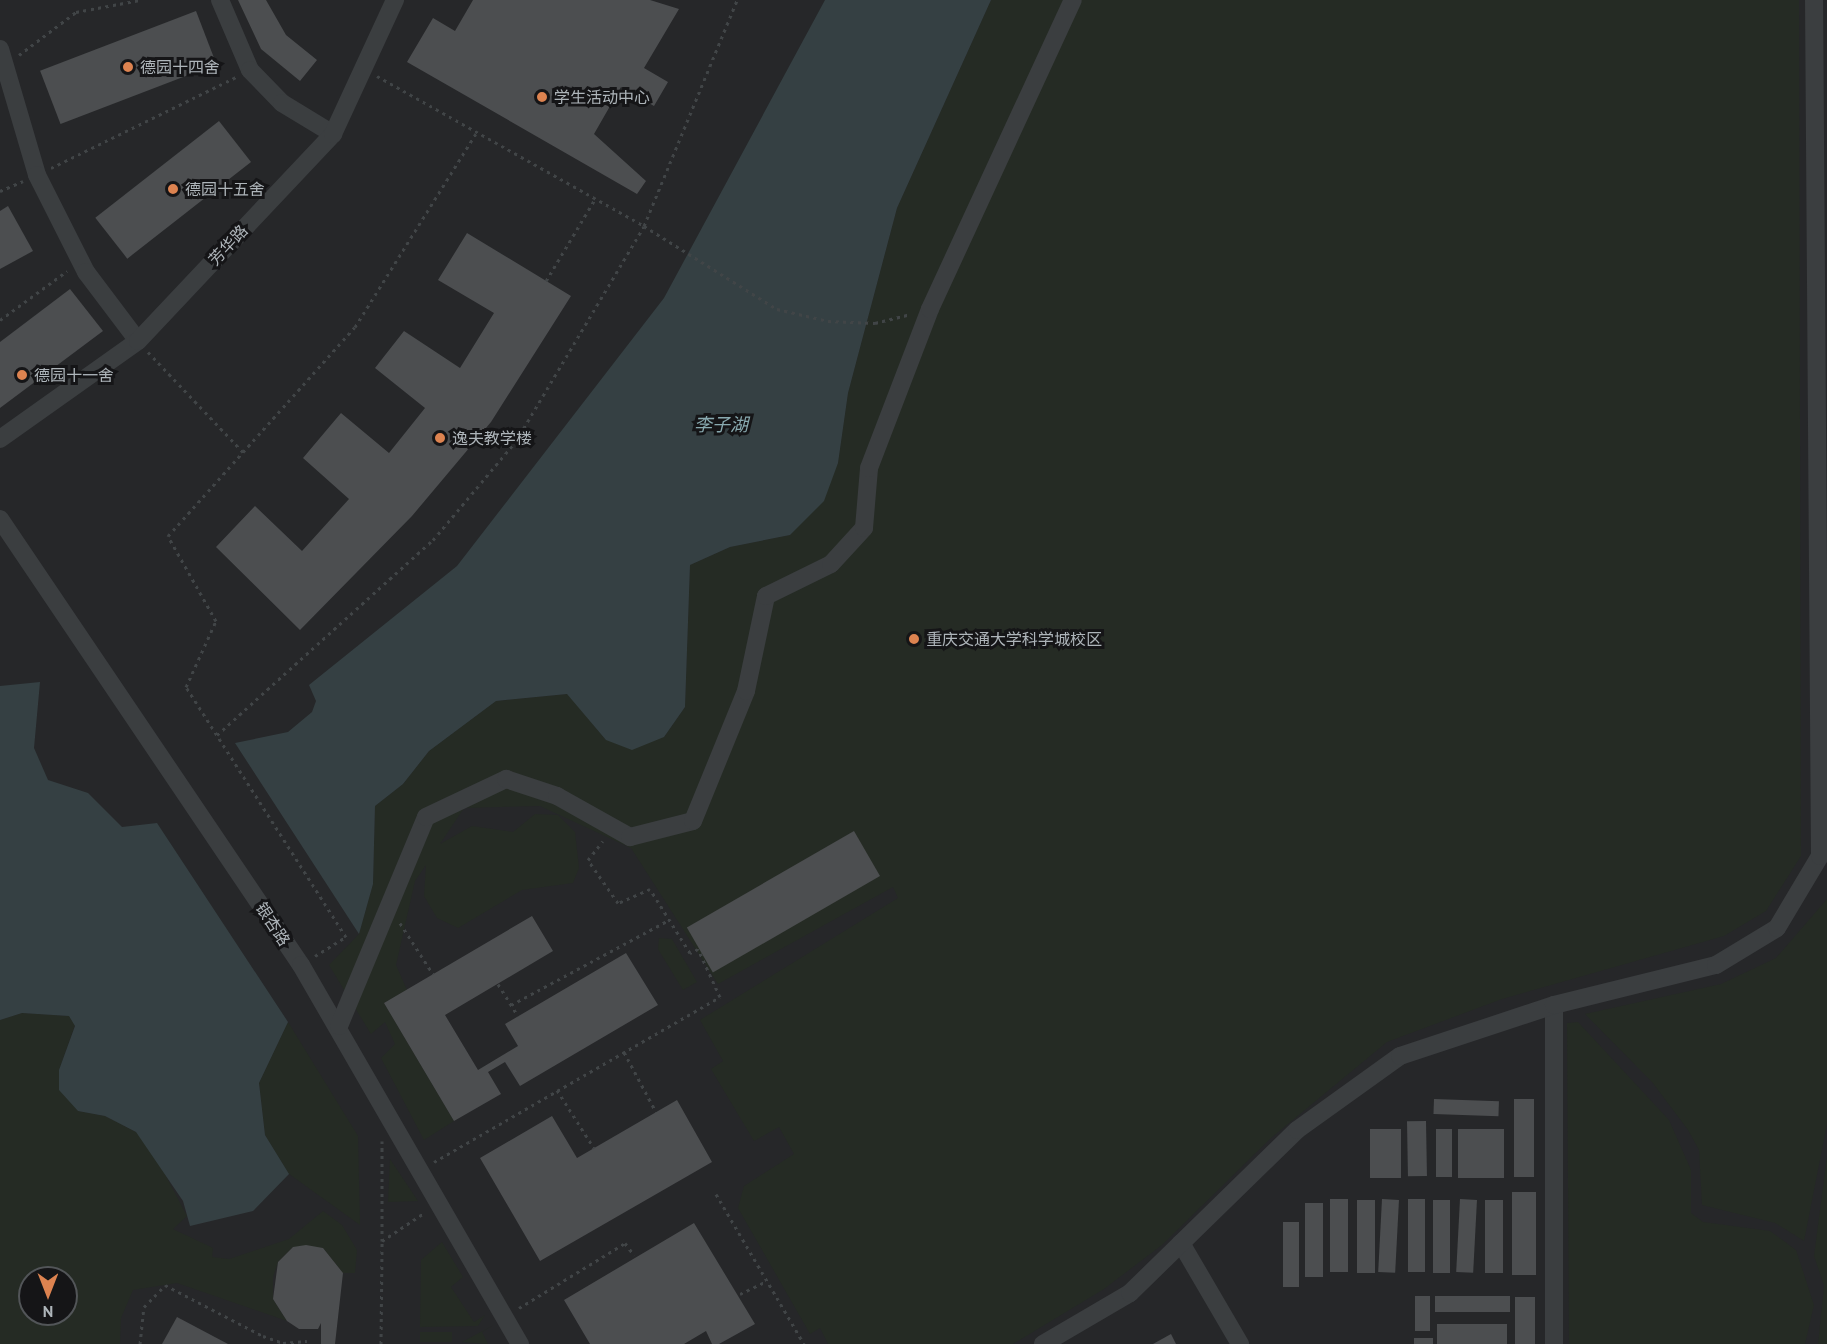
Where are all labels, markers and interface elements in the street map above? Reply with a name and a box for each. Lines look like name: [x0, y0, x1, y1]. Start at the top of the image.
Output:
place label: 德园十四舍: [140, 57, 220, 77]
marker: 德园十四舍: [121, 60, 135, 74]
place label: 学生活动中心: [554, 87, 650, 107]
marker: 学生活动中心: [535, 90, 549, 104]
place label: 德园十五舍: [185, 179, 265, 199]
marker: 德园十五舍: [166, 182, 180, 196]
street label: 芳华路: [205, 221, 251, 269]
place label: 德园十一舍: [34, 365, 114, 385]
marker: 德园十一舍: [15, 368, 29, 382]
water label: 李子湖: [694, 414, 748, 436]
place label: 逸夫教学楼: [452, 428, 532, 448]
marker: 逸夫教学楼: [433, 431, 447, 445]
place label: 重庆交通大学科学城校区: [926, 629, 1102, 649]
marker: 重庆交通大学科学城校区: [907, 632, 921, 646]
street label: 银杏路: [252, 899, 294, 949]
north arrow: [18, 1266, 78, 1326]
text: N: [43, 1302, 53, 1322]

